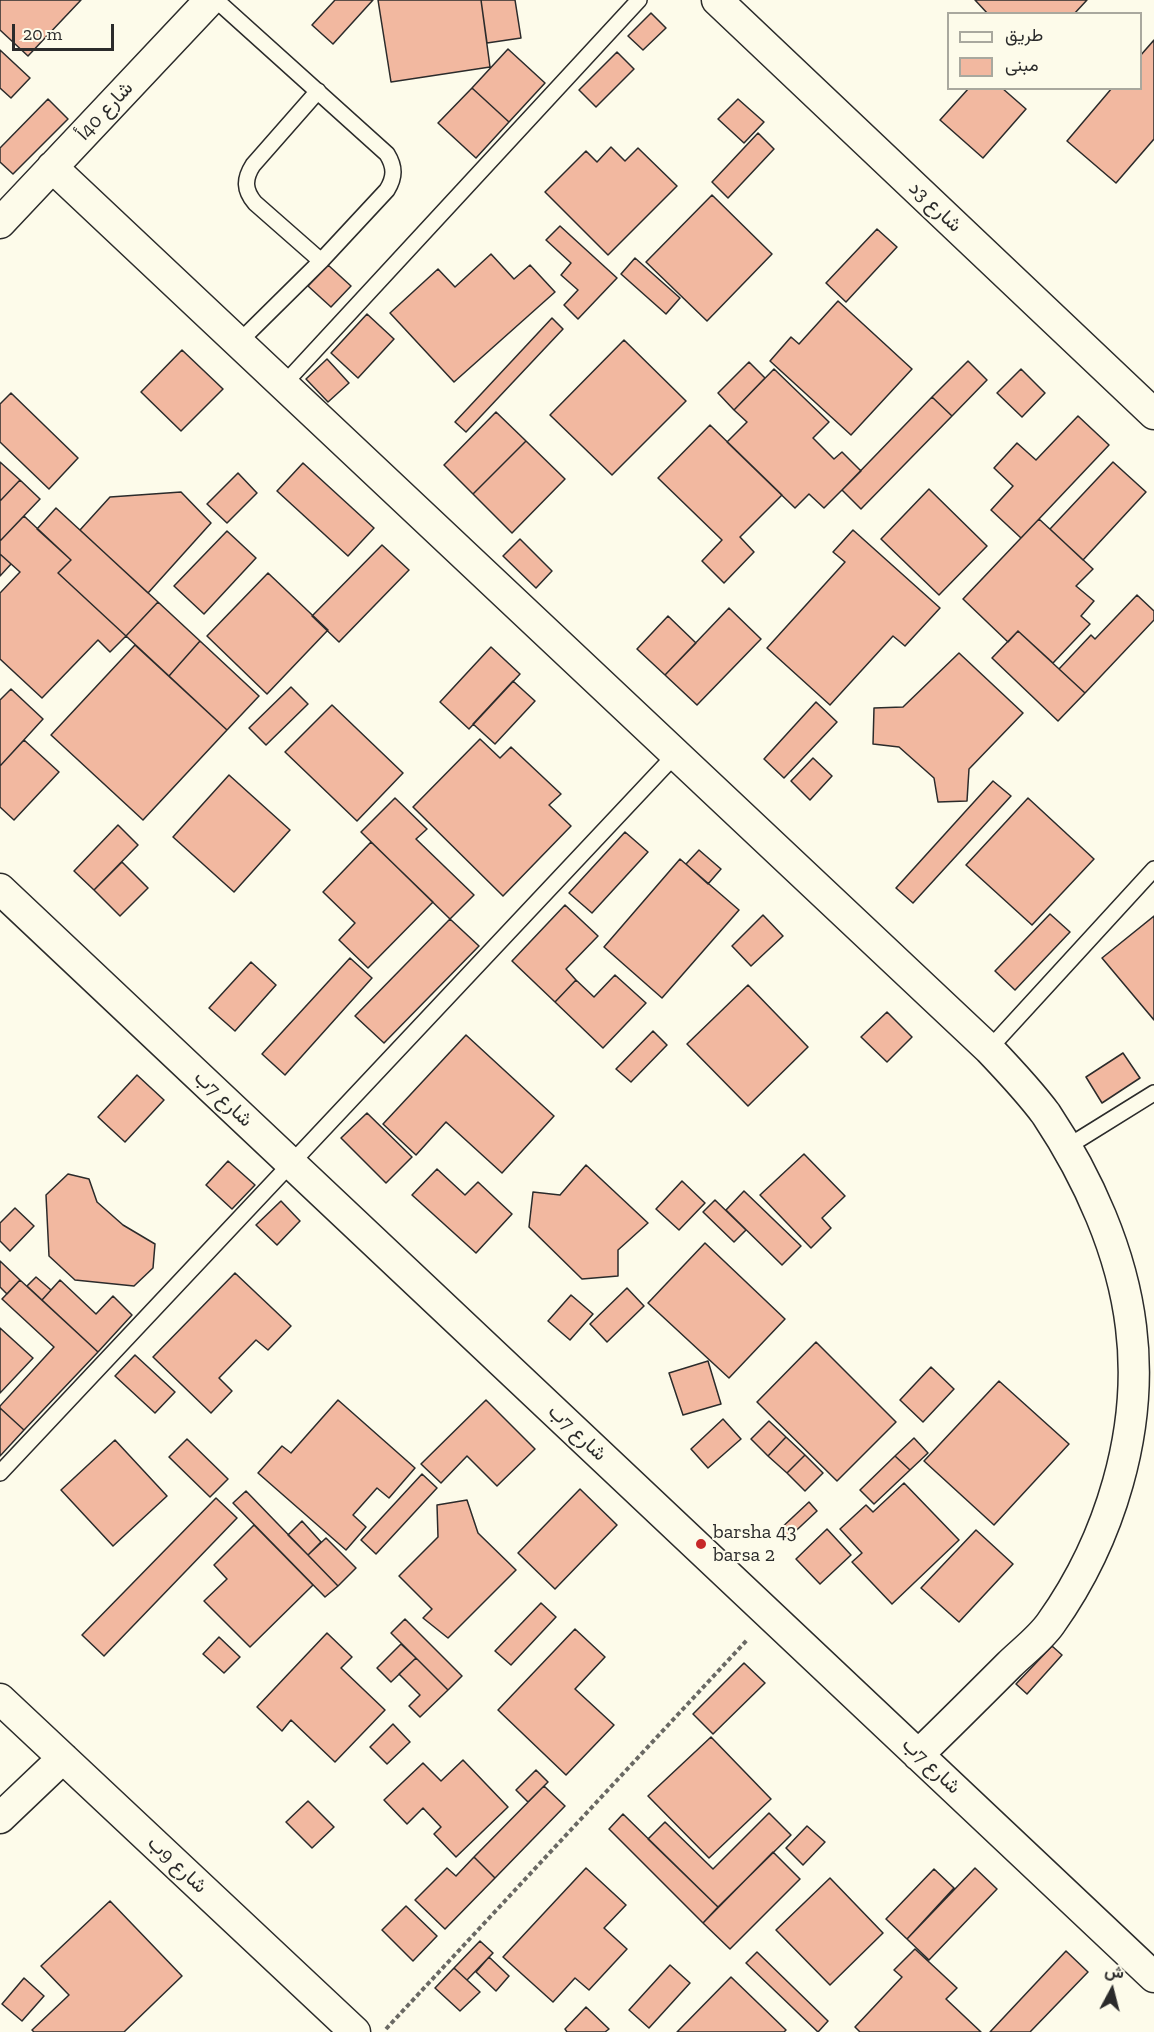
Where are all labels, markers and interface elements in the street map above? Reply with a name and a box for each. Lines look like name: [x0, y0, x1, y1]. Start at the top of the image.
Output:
scale bar: [15, 12, 117, 50]
legend: [947, 12, 1142, 90]
text: 20 m: [23, 23, 62, 45]
text: طريق: [1005, 24, 1043, 46]
text: مبنى: [1005, 54, 1039, 76]
street label: شارع 40أ: [72, 77, 138, 145]
street label: شارع 3د: [903, 176, 967, 238]
street label: شارع 7ب: [189, 1066, 257, 1132]
street label: شارع 7ب: [543, 1400, 611, 1466]
place label: barsha 43 barsa 2: [713, 1520, 796, 1567]
marker: barsha 43 barsa 2: [694, 1537, 708, 1551]
street label: شارع 7ب: [897, 1733, 965, 1799]
street label: شارع 9ب: [142, 1831, 212, 1899]
north arrow: [1082, 1960, 1142, 2020]
text: ش: [1104, 1961, 1125, 1982]

